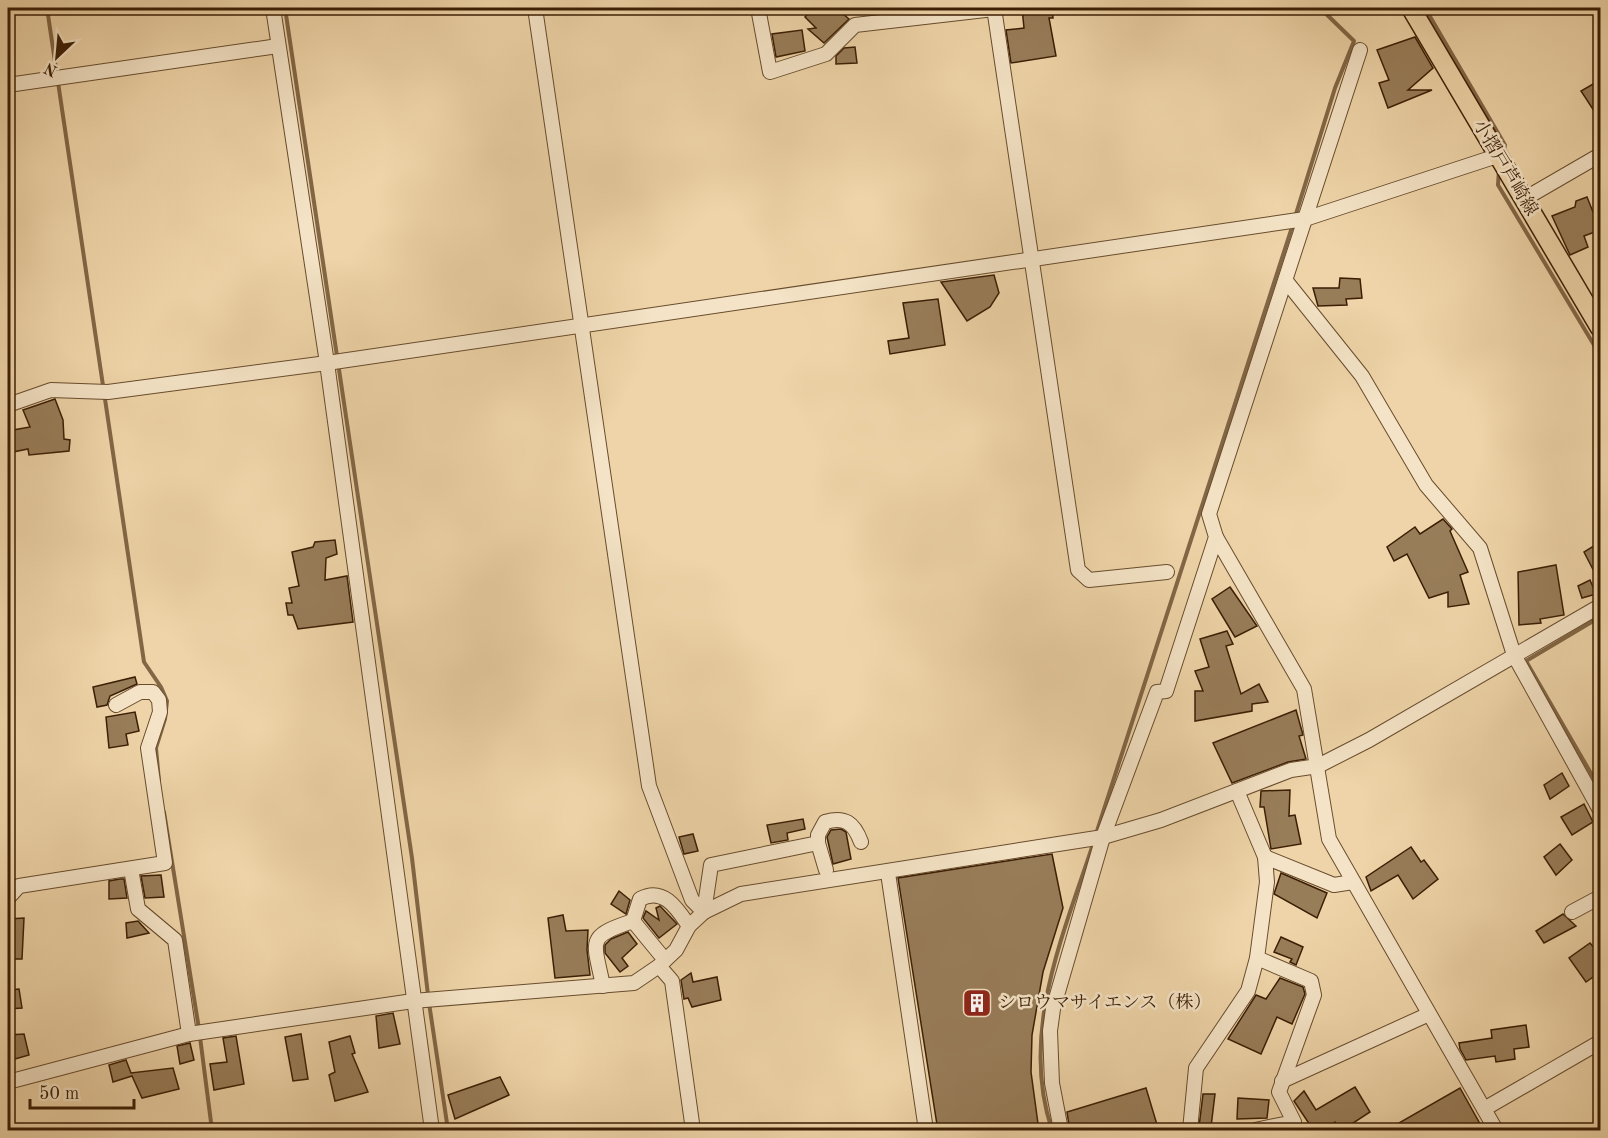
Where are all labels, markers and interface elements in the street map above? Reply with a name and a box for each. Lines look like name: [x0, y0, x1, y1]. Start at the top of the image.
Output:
north arrow: [27, 27, 87, 87]
text: N: [42, 58, 60, 79]
street label: 小摺戸芦崎線: [1469, 116, 1542, 219]
building icon: シロウマサイエンス（株）: [961, 987, 993, 1019]
place label: シロウマサイエンス（株）: [998, 992, 1211, 1012]
scale bar: [30, 1072, 134, 1110]
text: 50 m: [39, 1085, 79, 1103]

